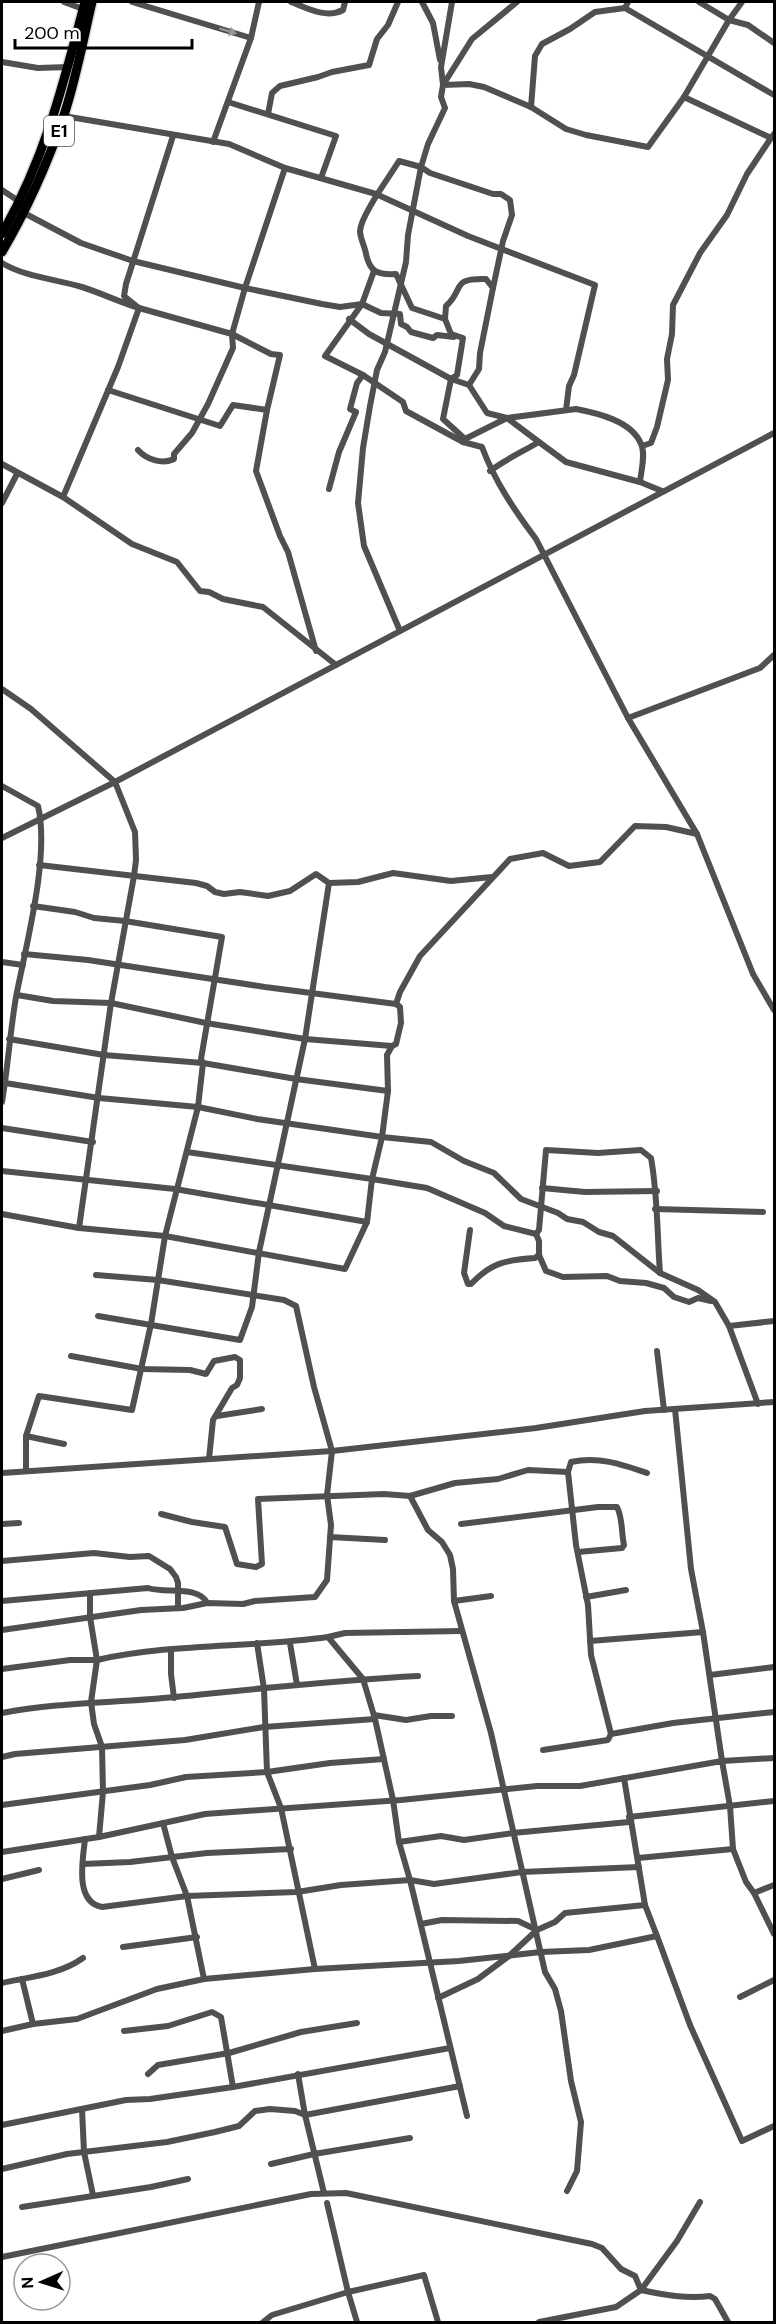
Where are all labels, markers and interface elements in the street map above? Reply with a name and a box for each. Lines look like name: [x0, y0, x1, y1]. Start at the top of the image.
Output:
scale bar: [15, 12, 192, 50]
text: 200 m: [24, 21, 80, 45]
one-way arrow: [219, 27, 237, 36]
road number: E1: [44, 116, 74, 146]
north arrow: [12, 2252, 72, 2312]
text: N: [17, 2276, 38, 2289]

